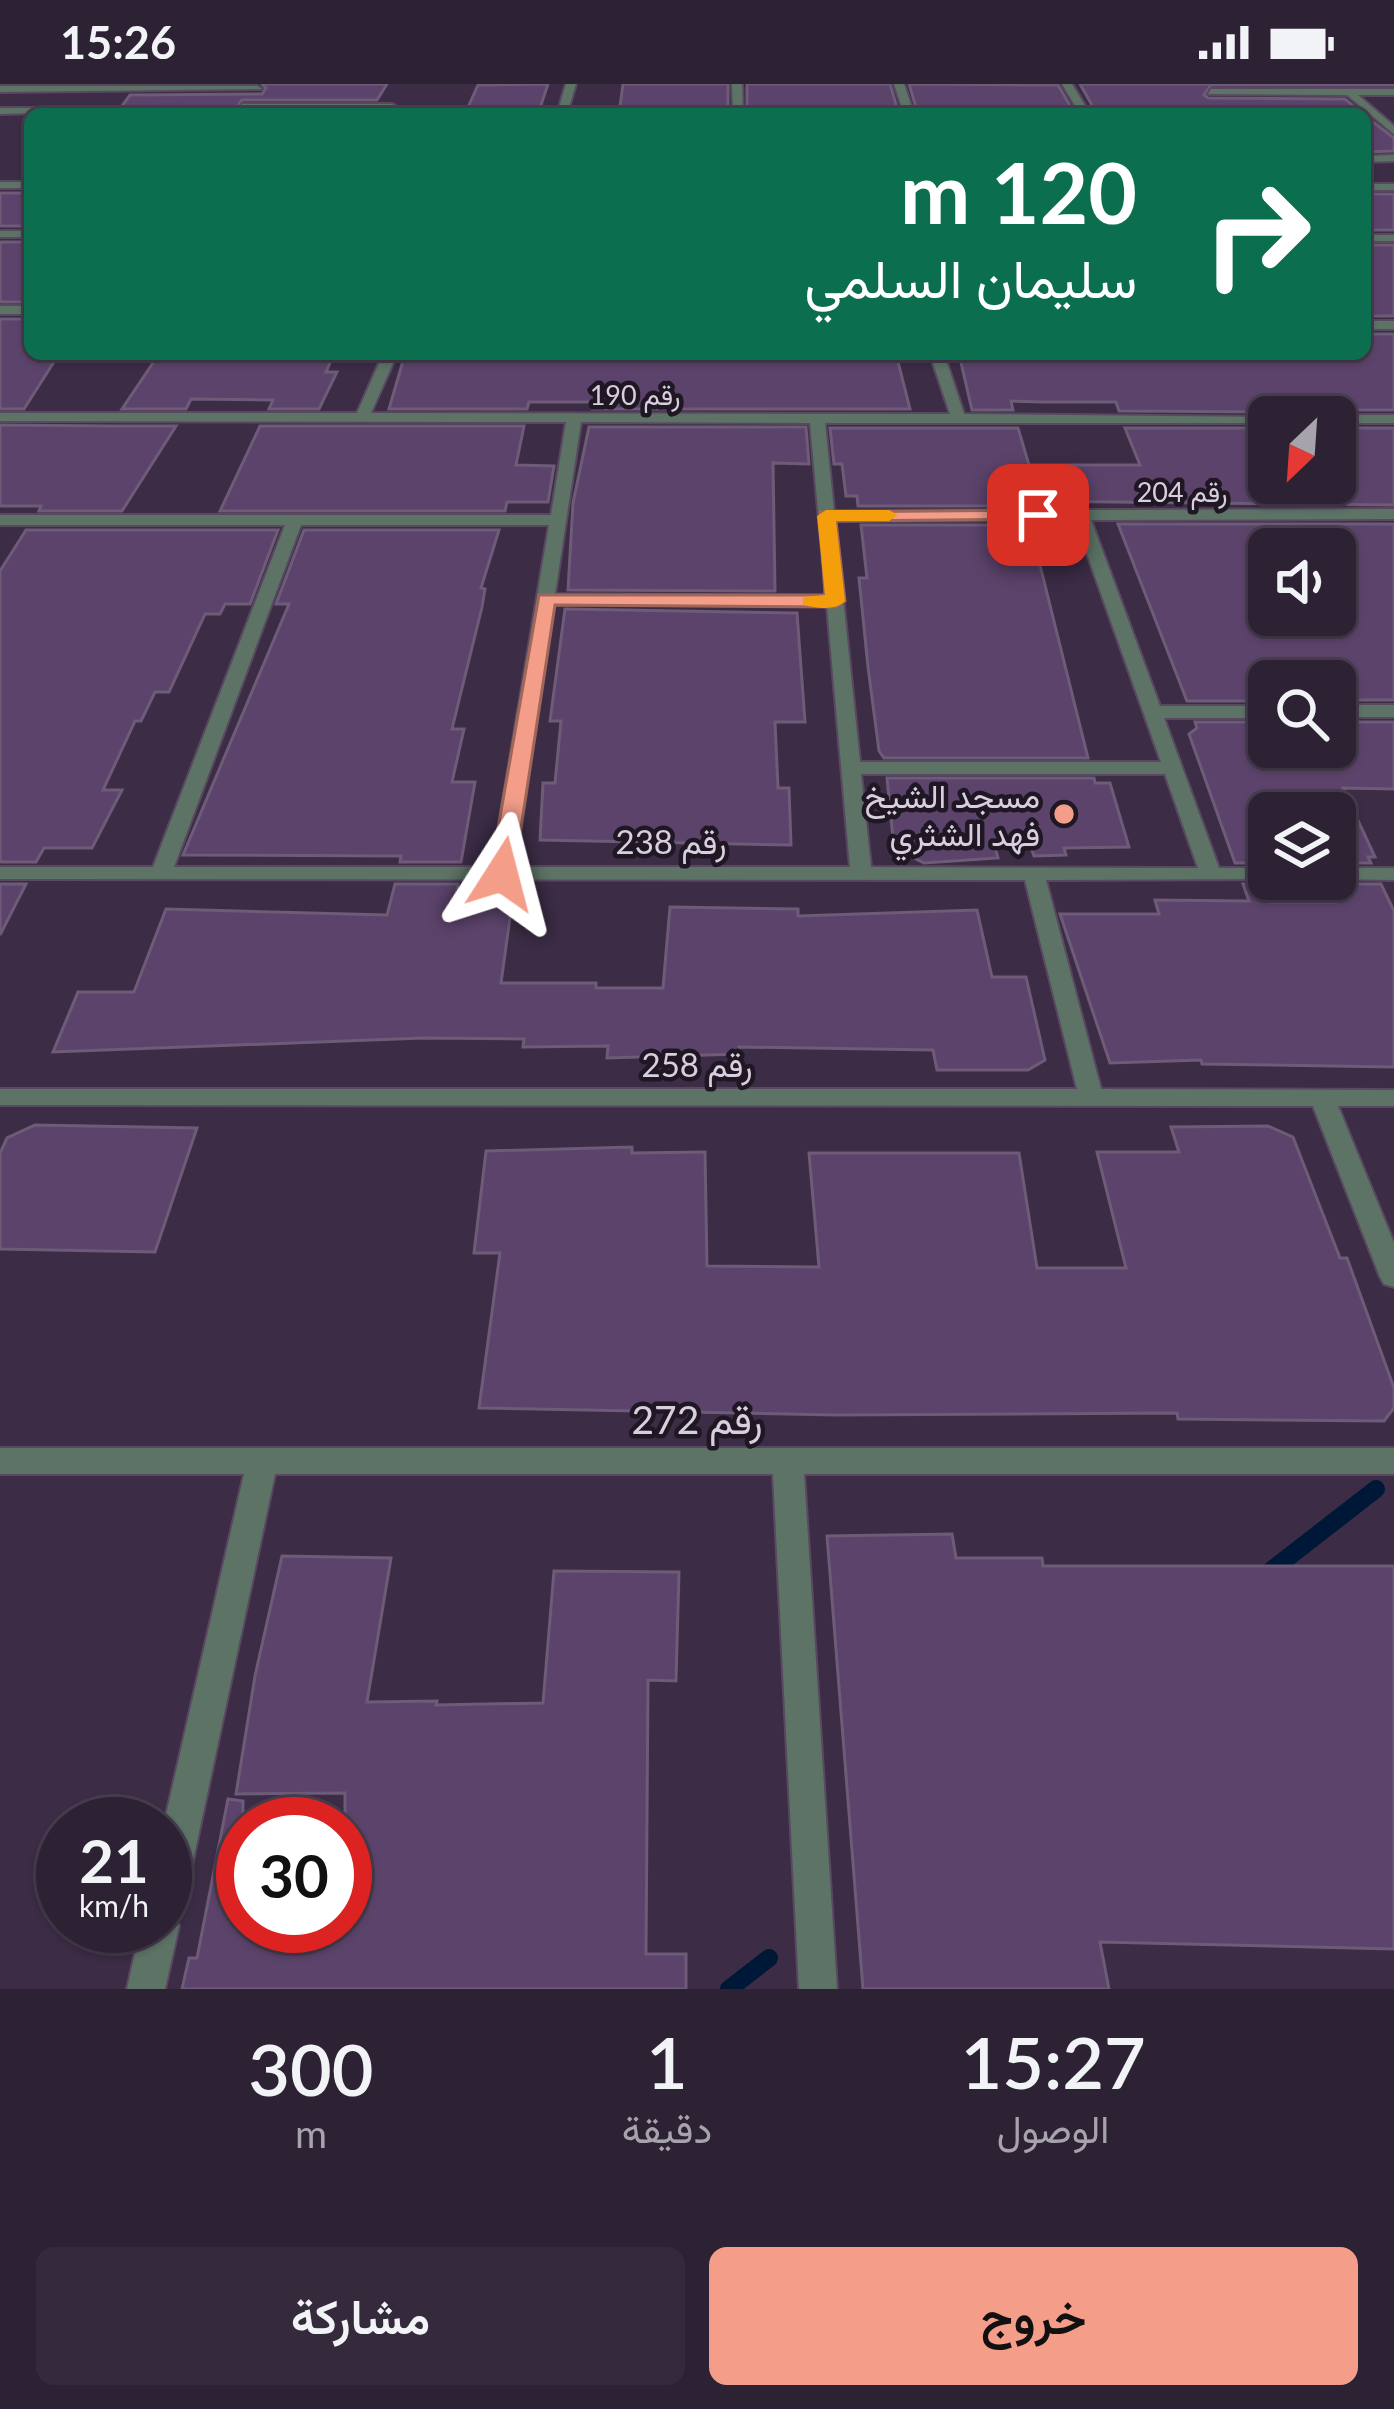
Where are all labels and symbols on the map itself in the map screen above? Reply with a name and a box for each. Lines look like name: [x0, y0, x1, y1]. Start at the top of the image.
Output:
street label: رقم 190: [590, 378, 680, 413]
north arrow: [1248, 396, 1356, 504]
pin: [987, 464, 1089, 566]
street label: رقم 204: [1137, 475, 1227, 510]
place label: مسجد الشيخ فهد الشثري: [865, 775, 1040, 861]
marker: مسجد الشيخ فهد الشثري: [1051, 801, 1077, 827]
position arrow: [439, 811, 565, 937]
street label: رقم 238: [616, 821, 726, 864]
street label: رقم 258: [642, 1044, 752, 1087]
street label: رقم 272: [631, 1396, 763, 1446]
speed limit sign: 30: [216, 1797, 372, 1953]

